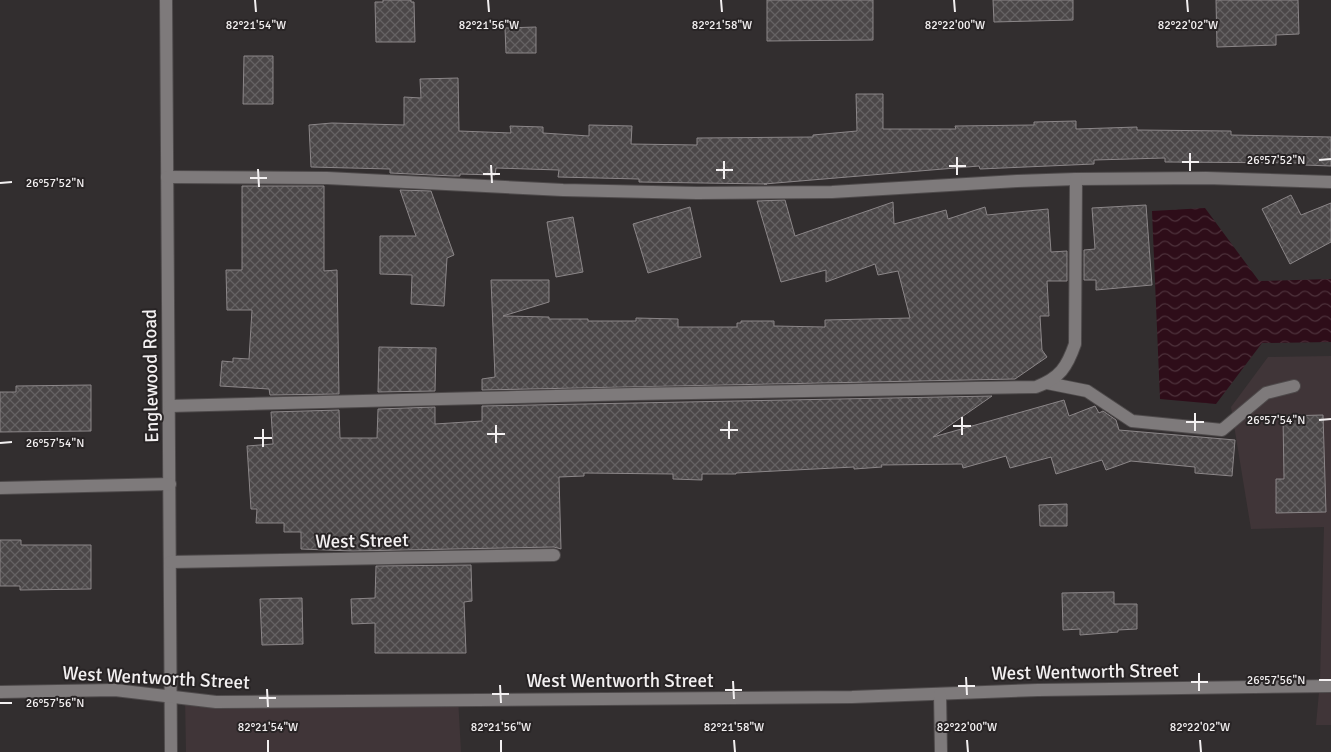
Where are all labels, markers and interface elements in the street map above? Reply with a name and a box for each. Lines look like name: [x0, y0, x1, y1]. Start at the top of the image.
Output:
text: 82°21'54"W: [226, 18, 286, 33]
text: 82°21'56"W: [459, 18, 519, 33]
text: 82°21'58"W: [692, 18, 752, 33]
text: 82°22'00"W: [925, 18, 985, 33]
text: 82°22'02"W: [1158, 18, 1218, 33]
text: 26°57'52"N: [1247, 153, 1305, 168]
text: 26°57'52"N: [26, 176, 84, 191]
street label: Englewood Road: [138, 309, 164, 443]
text: 26°57'54"N: [1247, 413, 1305, 428]
text: 26°57'54"N: [26, 436, 84, 451]
street label: West Street: [315, 528, 409, 554]
street label: West Wentworth Street: [991, 658, 1179, 686]
street label: West Wentworth Street: [62, 661, 251, 695]
street label: West Wentworth Street: [526, 669, 714, 693]
text: 26°57'56"N: [1247, 673, 1305, 688]
text: 26°57'56"N: [26, 696, 84, 711]
text: 82°21'54"W: [238, 720, 298, 735]
text: 82°21'56"W: [471, 720, 531, 735]
text: 82°21'58"W: [704, 720, 764, 735]
text: 82°22'00"W: [937, 720, 997, 735]
text: 82°22'02"W: [1170, 720, 1230, 735]

